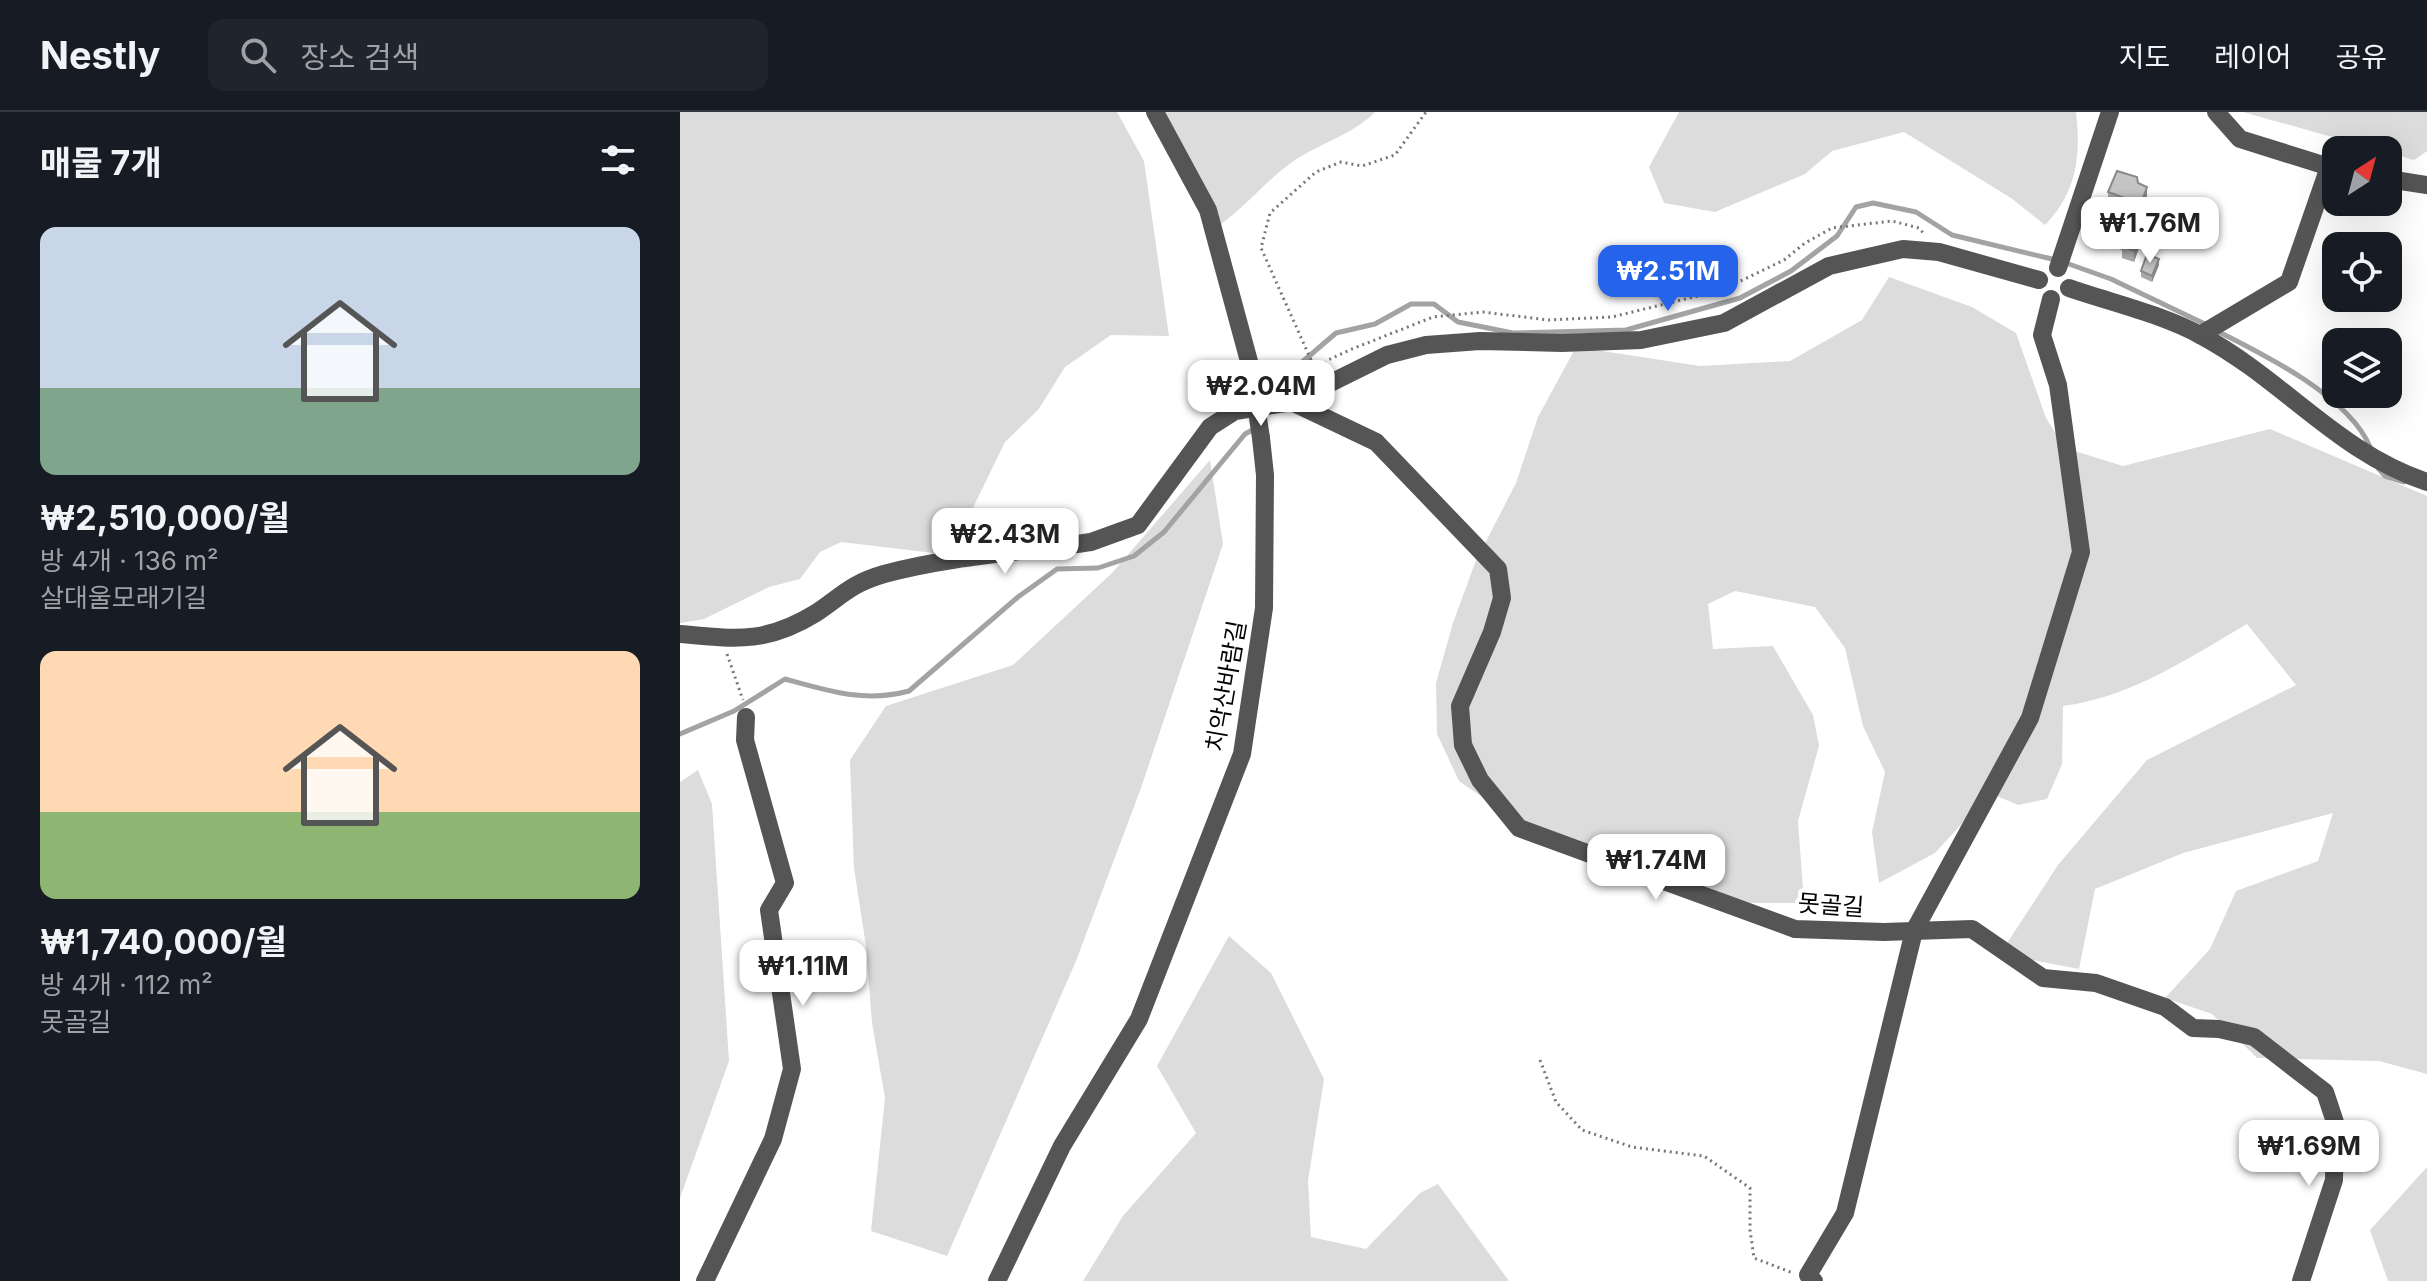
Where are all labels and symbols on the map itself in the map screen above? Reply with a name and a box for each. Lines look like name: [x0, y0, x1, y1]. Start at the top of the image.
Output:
north arrow: [2322, 136, 2402, 216]
pin: ₩1.76M: [2085, 197, 2215, 265]
pin: ₩2.51M: [1603, 245, 1733, 313]
pin: ₩2.04M: [1196, 360, 1326, 428]
pin: ₩2.43M: [940, 508, 1070, 576]
street label: 치악산바람길: [1200, 618, 1252, 754]
pin: ₩1.74M: [1591, 834, 1721, 902]
street label: 못골길: [1797, 888, 1865, 922]
pin: ₩1.11M: [738, 940, 868, 1008]
pin: ₩1.69M: [2244, 1120, 2374, 1188]

